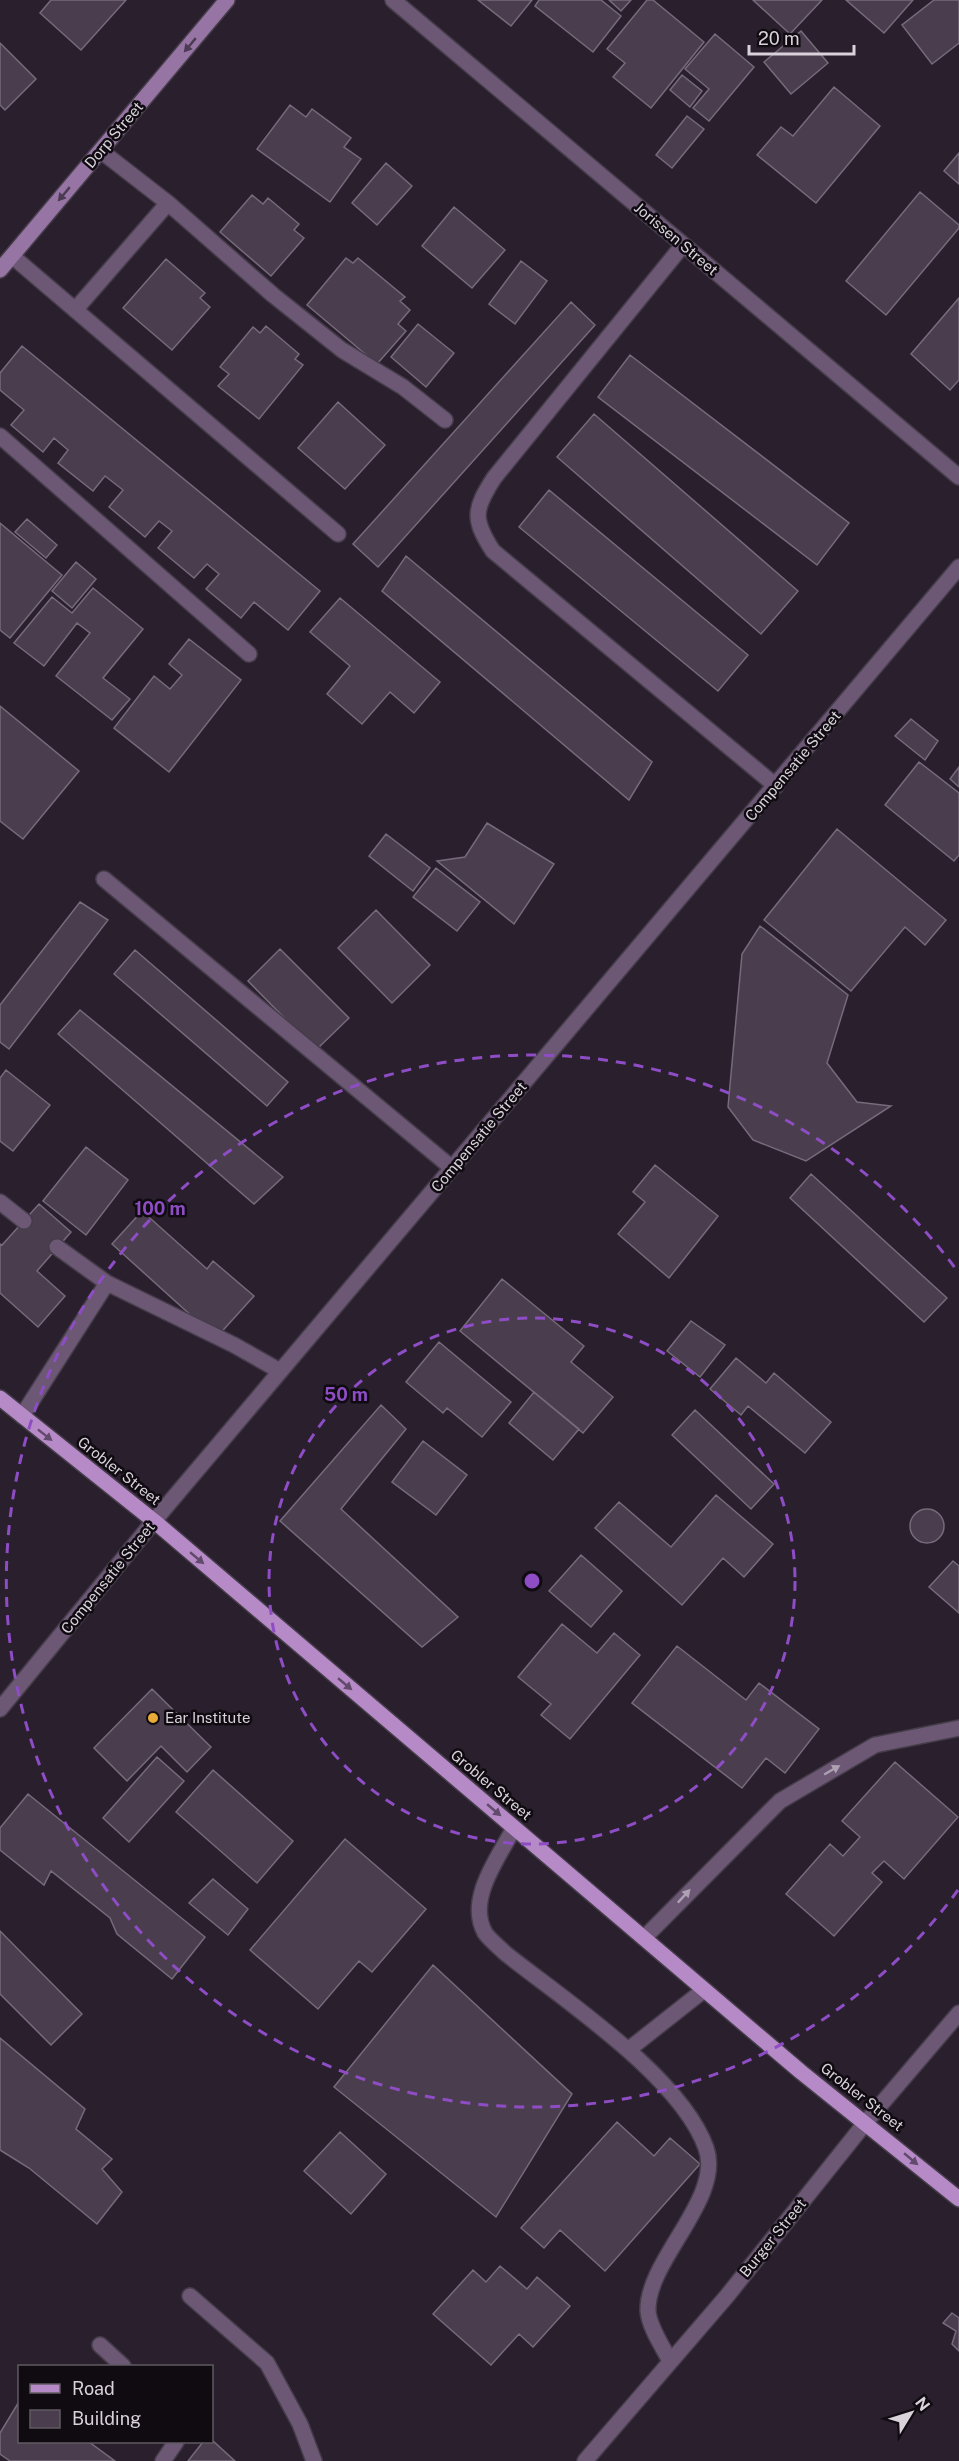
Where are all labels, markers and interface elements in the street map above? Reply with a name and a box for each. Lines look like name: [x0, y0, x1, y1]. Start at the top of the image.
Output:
scale bar: [749, 18, 854, 56]
text: 20 m: [758, 28, 800, 49]
one-way arrow: [184, 37, 197, 52]
street label: Dorp Street: [81, 98, 146, 171]
one-way arrow: [58, 186, 71, 202]
street label: Jorissen Street: [631, 199, 722, 279]
street label: Compensatie Street: [742, 707, 844, 824]
street label: Compensatie Street: [428, 1078, 530, 1195]
text: 100 m: [134, 1198, 186, 1219]
text: 50 m: [324, 1384, 368, 1405]
one-way arrow: [37, 1428, 53, 1441]
street label: Grobler Street: [75, 1433, 164, 1508]
street label: Compensatie Street: [57, 1518, 158, 1637]
one-way arrow: [189, 1551, 205, 1564]
centre of rings: [522, 1571, 542, 1591]
one-way arrow: [337, 1677, 352, 1690]
place label: Ear Institute: [165, 1709, 250, 1726]
marker: Ear Institute: [146, 1711, 160, 1725]
street label: Grobler Street: [447, 1746, 535, 1823]
one-way arrow: [823, 1765, 840, 1775]
one-way arrow: [486, 1804, 502, 1817]
one-way arrow: [677, 1889, 691, 1903]
street label: Grobler Street: [818, 2059, 907, 2134]
one-way arrow: [903, 2152, 918, 2165]
street label: Burger Street: [736, 2195, 809, 2280]
legend: [18, 2365, 213, 2443]
text: Road: [72, 2378, 115, 2399]
north arrow: [881, 2383, 941, 2443]
text: N: [911, 2393, 934, 2415]
text: Building: [72, 2408, 141, 2429]

